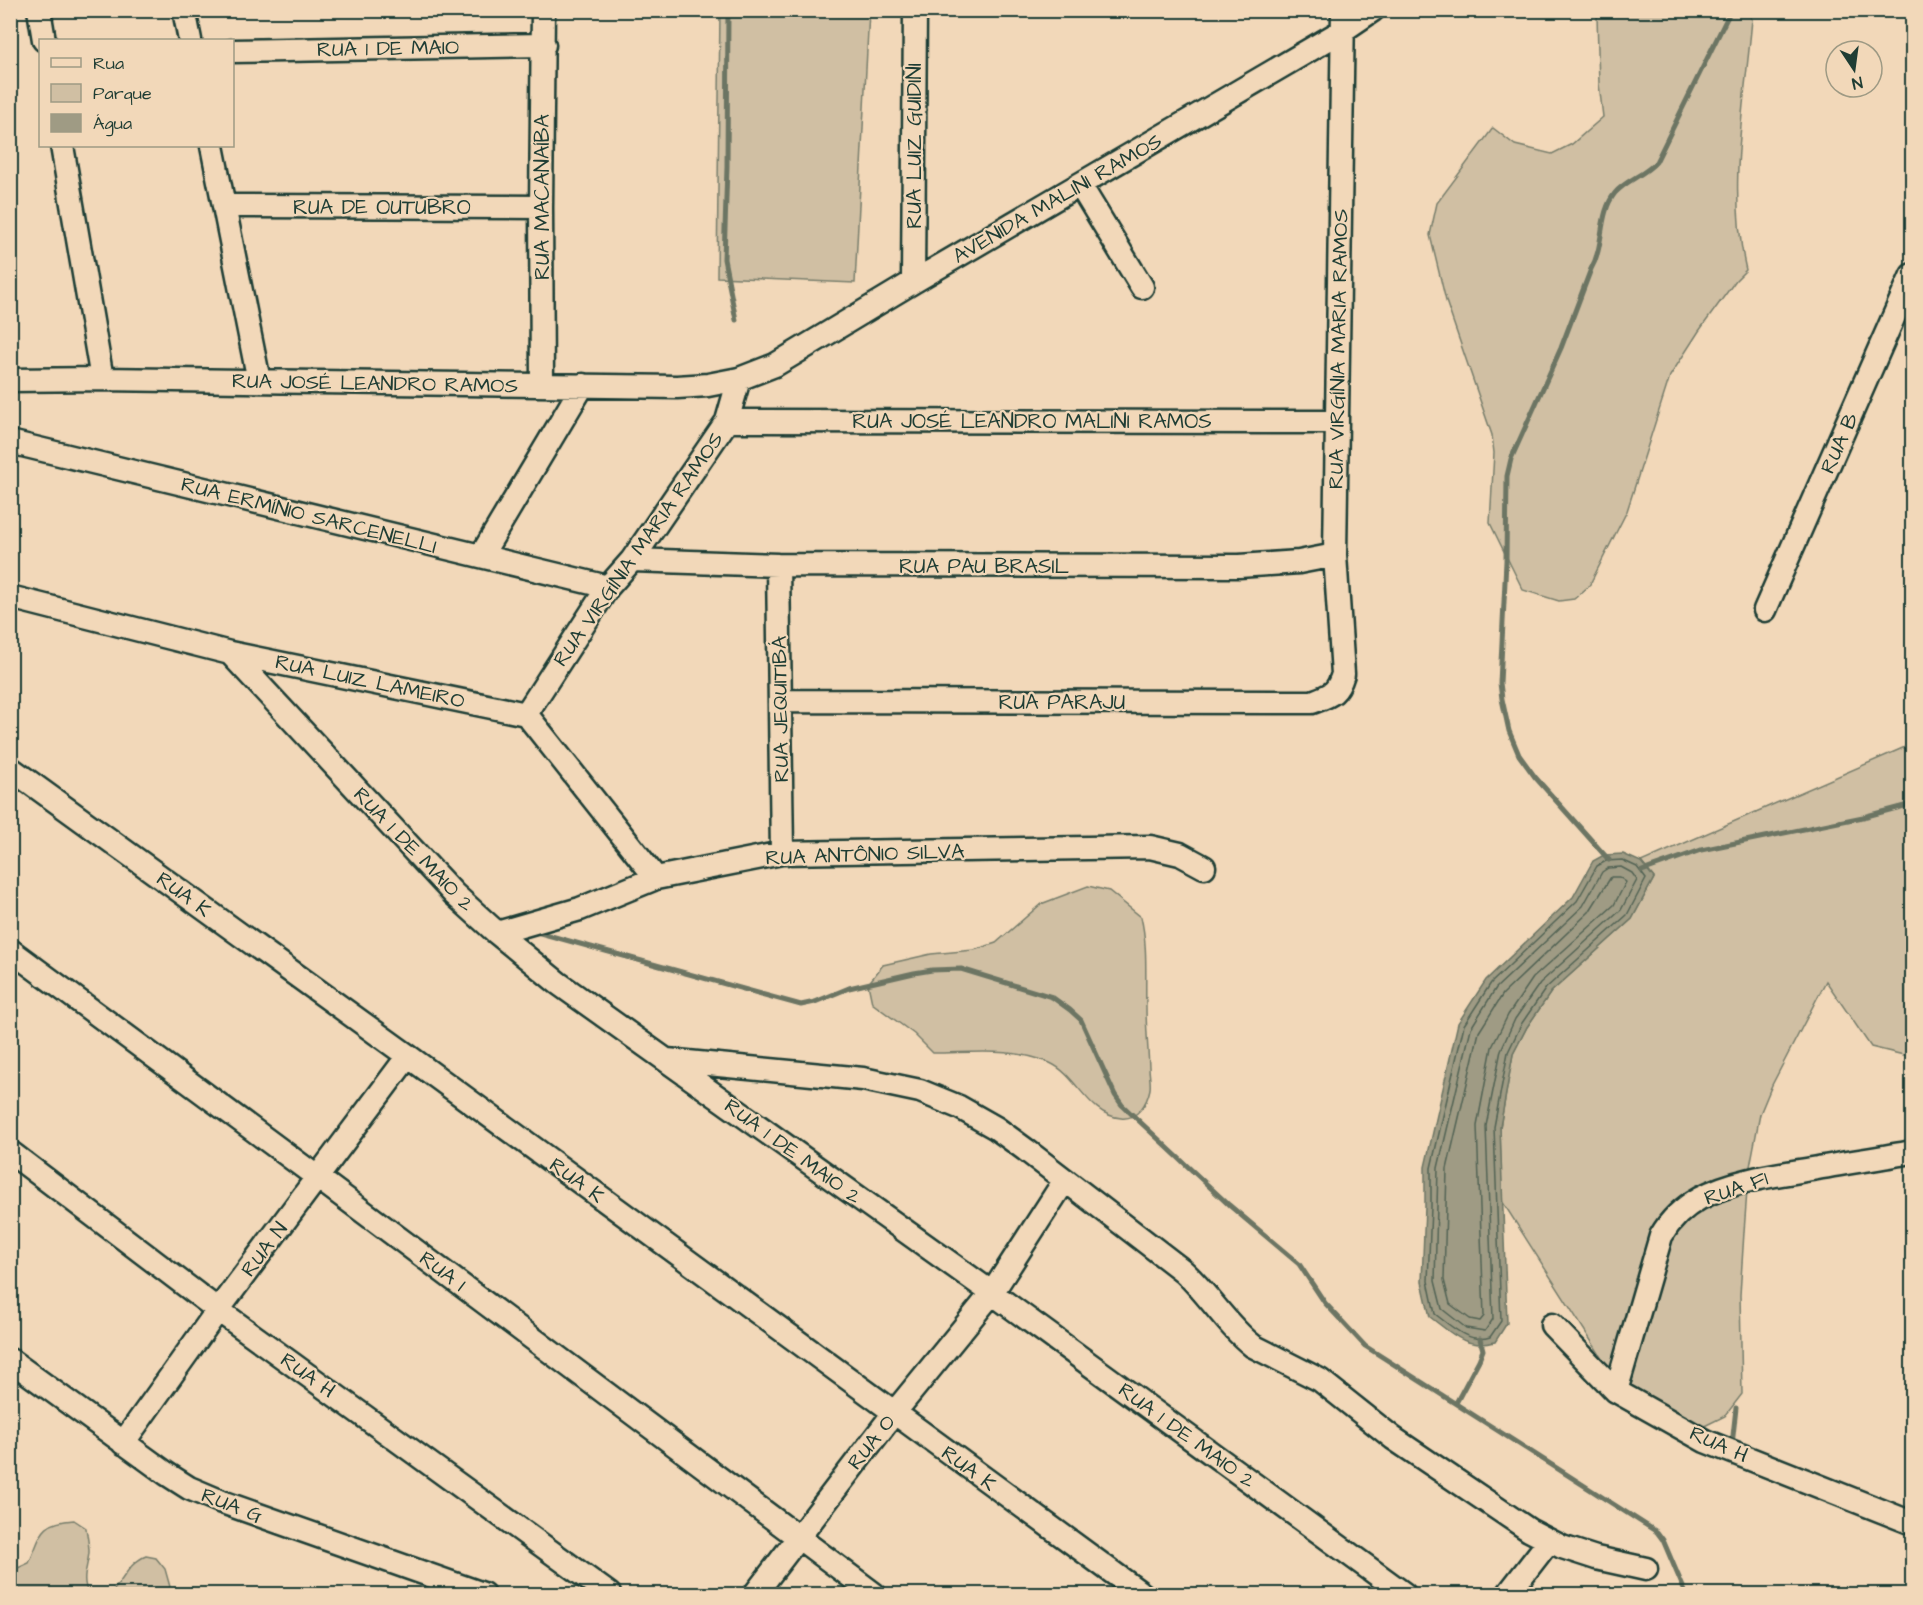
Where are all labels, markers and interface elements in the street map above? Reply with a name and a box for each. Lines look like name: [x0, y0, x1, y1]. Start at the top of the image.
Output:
street label: RUA 1 DE MAIO: [317, 33, 459, 64]
legend: [39, 39, 234, 147]
north arrow: [1824, 39, 1884, 99]
text: Rua: [93, 51, 124, 76]
street label: RUA LUIZ GUIDINI: [900, 63, 929, 229]
text: N: [1850, 71, 1865, 94]
text: Parque: [93, 81, 152, 106]
text: Água: [93, 111, 132, 137]
street label: RUA MACANAÍBA: [528, 113, 557, 280]
street label: AVENIDA MALINI RAMOS: [947, 126, 1167, 270]
street label: RUA DE OUTUBRO: [293, 193, 471, 222]
street label: RUA VIRGÍNIA MARIA RAMOS: [1322, 209, 1355, 489]
street label: RUA JOSÉ LEANDRO RAMOS: [232, 367, 518, 400]
street label: RUA JOSÉ LEANDRO MALINI RAMOS: [852, 407, 1212, 436]
street label: RUA B: [1813, 408, 1866, 478]
street label: RUA VIRGÍNIA MARIA RAMOS: [546, 426, 731, 672]
street label: RUA ERMÍNIO SARCENELLI: [178, 470, 440, 561]
street label: RUA PAU BRASIL: [899, 552, 1070, 581]
street label: RUA JEQUITIBÁ: [765, 635, 796, 783]
street label: RUA LUIZ LAMEIRO: [272, 647, 467, 716]
street label: RUA PARAJU: [999, 688, 1125, 717]
street label: RUA 1 DE MAIO 2: [347, 781, 481, 918]
street label: RUA ANTÔNIO SILVA: [765, 837, 966, 872]
street label: RUA K: [150, 865, 217, 924]
street label: RUA 1 DE MAIO 2: [718, 1092, 867, 1211]
street label: RUA K: [543, 1151, 610, 1210]
street label: RUA F1: [1700, 1164, 1772, 1213]
street label: RUA N: [234, 1216, 295, 1283]
street label: RUA I: [413, 1244, 472, 1299]
street label: RUA H: [274, 1346, 341, 1405]
street label: RUA 1 DE MAIO 2: [1112, 1376, 1261, 1495]
street label: RUA O: [841, 1409, 902, 1476]
street label: RUA H: [1685, 1419, 1753, 1470]
street label: RUA K: [935, 1439, 1002, 1498]
street label: RUA G: [197, 1481, 267, 1530]

